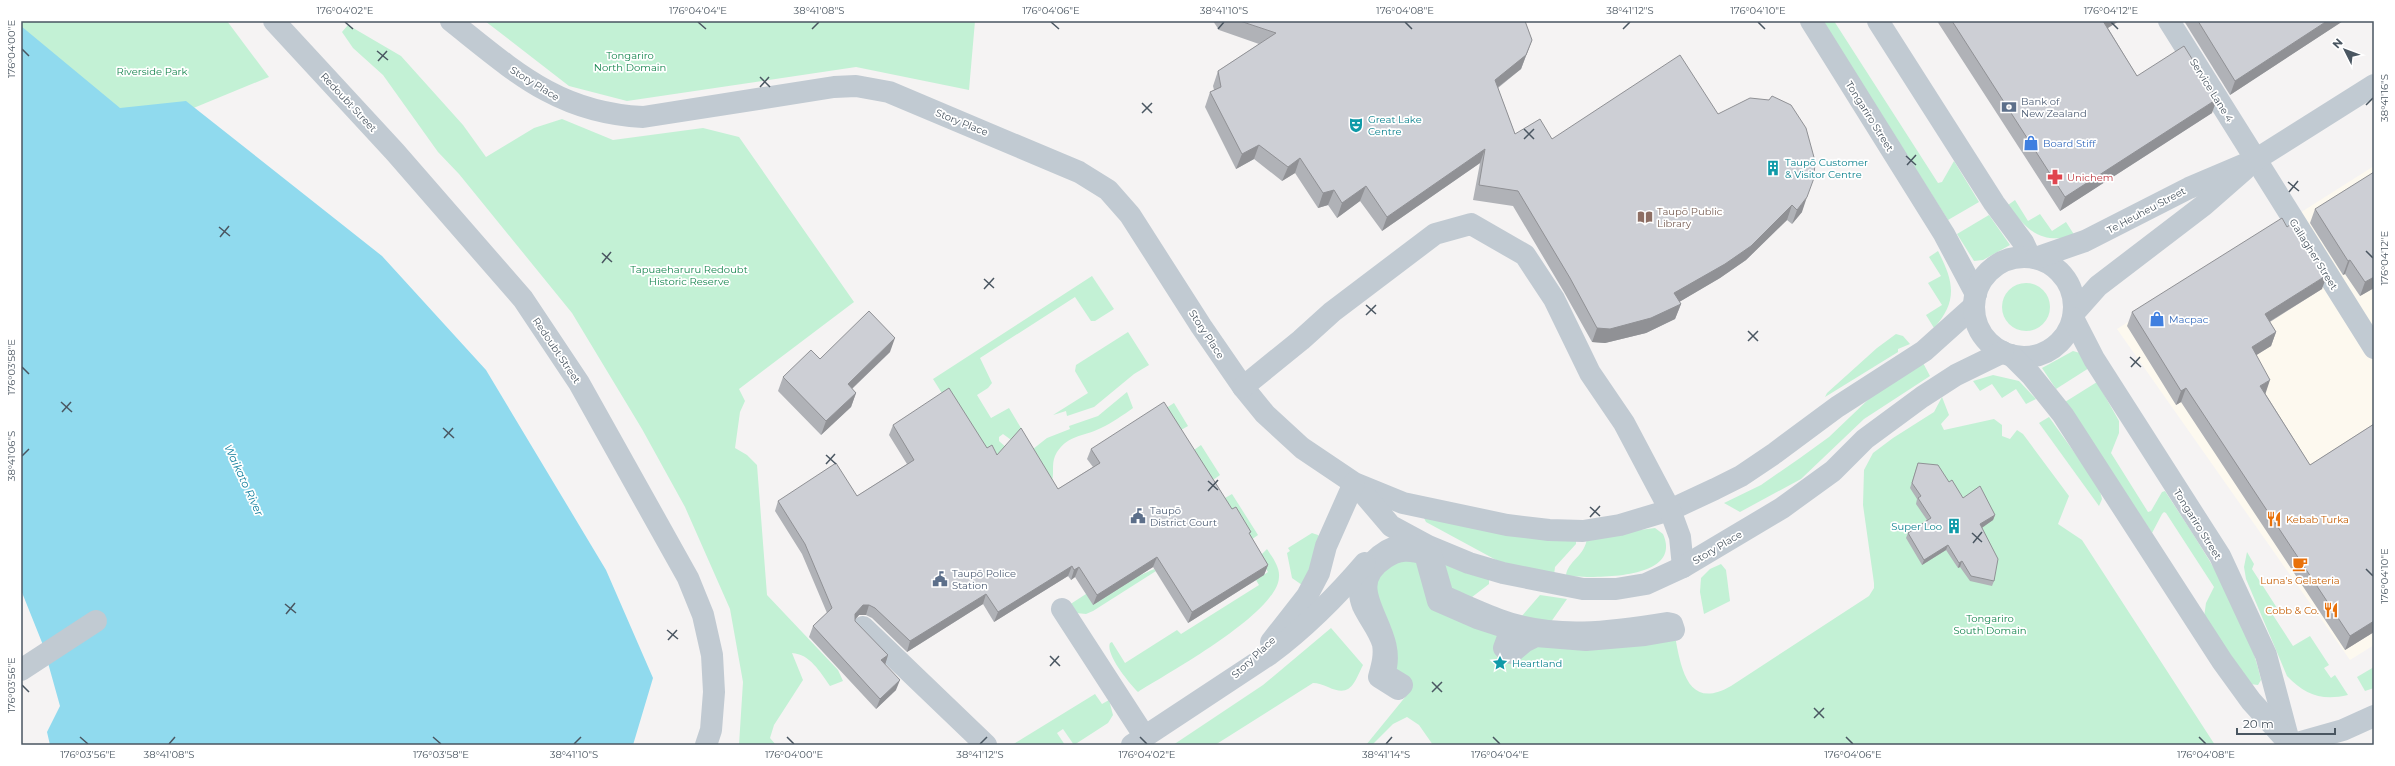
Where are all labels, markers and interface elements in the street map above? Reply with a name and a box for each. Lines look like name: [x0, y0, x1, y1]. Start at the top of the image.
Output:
text: 176°04'02"E: [316, 4, 374, 17]
text: 176°04'04"E: [669, 4, 727, 17]
text: 38°41'08"S: [794, 4, 844, 17]
text: 176°04'06"E: [1022, 4, 1080, 17]
text: 38°41'10"S: [1200, 4, 1248, 17]
text: 176°04'08"E: [1376, 4, 1434, 17]
text: 38°41'12"S: [1606, 4, 1654, 17]
text: 176°04'10"E: [1730, 4, 1786, 17]
text: 176°04'12"E: [2084, 4, 2139, 17]
text: 176°04'00"E: [5, 20, 18, 78]
north arrow: [2325, 30, 2365, 70]
text: N: [2329, 35, 2346, 51]
park label: Tongariro North Domain: [594, 49, 666, 74]
street label: Service Lane 4: [2187, 56, 2236, 125]
street label: Story Place: [508, 63, 562, 104]
park label: Riverside Park: [116, 65, 188, 78]
street label: Redoubt Street: [318, 70, 380, 135]
text: 38°41'16"S: [2378, 74, 2391, 122]
street label: Tongariro Street: [1843, 79, 1896, 154]
place label: Bank of New Zealand: [2021, 95, 2087, 120]
bank icon: Bank of New Zealand: [2000, 98, 2018, 116]
street label: Story Place: [934, 106, 990, 139]
place label: Great Lake Centre: [1368, 113, 1422, 138]
theatre icon: Great Lake Centre: [1347, 116, 1365, 134]
shop icon: Board Stiff: [2022, 134, 2040, 152]
place label: Board Stiff: [2043, 137, 2096, 150]
place label: Taupō Customer & Visitor Centre: [1785, 156, 1868, 181]
building icon: Taupō Customer & Visitor Centre: [1764, 159, 1782, 177]
pharmacy icon: Unichem: [2046, 168, 2064, 186]
place label: Unichem: [2067, 171, 2113, 184]
street label: Te Heuheu Street: [2105, 184, 2188, 237]
place label: Taupō Public Library: [1657, 205, 1723, 230]
library icon: Taupō Public Library: [1636, 208, 1654, 226]
street label: Gallagher Street: [2286, 216, 2341, 292]
text: 176°04'12"E: [2378, 230, 2391, 285]
park label: Tapuaeharuru Redoubt Historic Reserve: [630, 263, 748, 288]
street label: Story Place: [1186, 307, 1227, 361]
shop icon: Macpac: [2148, 310, 2166, 328]
place label: Macpac: [2169, 313, 2209, 326]
street label: Redoubt Street: [530, 315, 583, 386]
text: 176°03'58"E: [5, 339, 18, 395]
text: 38°41'06"S: [5, 431, 18, 481]
water label: Waikato River: [221, 442, 267, 519]
street label: Tongariro Street: [2171, 487, 2224, 562]
place label: Taupō District Court: [1150, 504, 1217, 529]
public building icon: Taupō District Court: [1129, 507, 1147, 525]
restaurant icon: Kebab Turka: [2265, 510, 2283, 528]
place label: Kebab Turka: [2286, 513, 2349, 526]
building icon: Super Loo: [1945, 517, 1963, 535]
place label: Super Loo: [1891, 520, 1942, 533]
street label: Story Place: [1690, 528, 1744, 567]
text: 176°04'10"E: [2378, 548, 2391, 604]
cafe icon: Luna's Gelateria: [2291, 555, 2309, 573]
place label: Taupō Police Station: [952, 567, 1016, 592]
public building icon: Taupō Police Station: [931, 570, 949, 588]
place label: Luna's Gelateria: [2260, 574, 2340, 587]
restaurant icon: Cobb & Co.: [2322, 601, 2340, 619]
place label: Cobb & Co.: [2265, 604, 2319, 617]
park label: Tongariro South Domain: [1953, 612, 2027, 637]
street label: Story Place: [1229, 634, 1278, 681]
place icon: Heartland: [1491, 654, 1509, 672]
text: 176°03'56"E: [5, 657, 18, 713]
place label: Heartland: [1512, 657, 1562, 670]
scale bar: [2237, 710, 2335, 736]
text: 20 m: [2243, 716, 2274, 731]
text: 176°03'56"E: [60, 748, 116, 761]
text: 38°41'08"S: [144, 748, 194, 761]
text: 176°03'58"E: [413, 748, 469, 761]
text: 38°41'10"S: [550, 748, 598, 761]
text: 176°04'00"E: [765, 748, 823, 761]
text: 38°41'12"S: [956, 748, 1004, 761]
text: 176°04'02"E: [1118, 748, 1176, 761]
text: 38°41'14"S: [1362, 748, 1410, 761]
text: 176°04'04"E: [1471, 748, 1529, 761]
text: 176°04'06"E: [1824, 748, 1882, 761]
text: 176°04'08"E: [2177, 748, 2235, 761]

